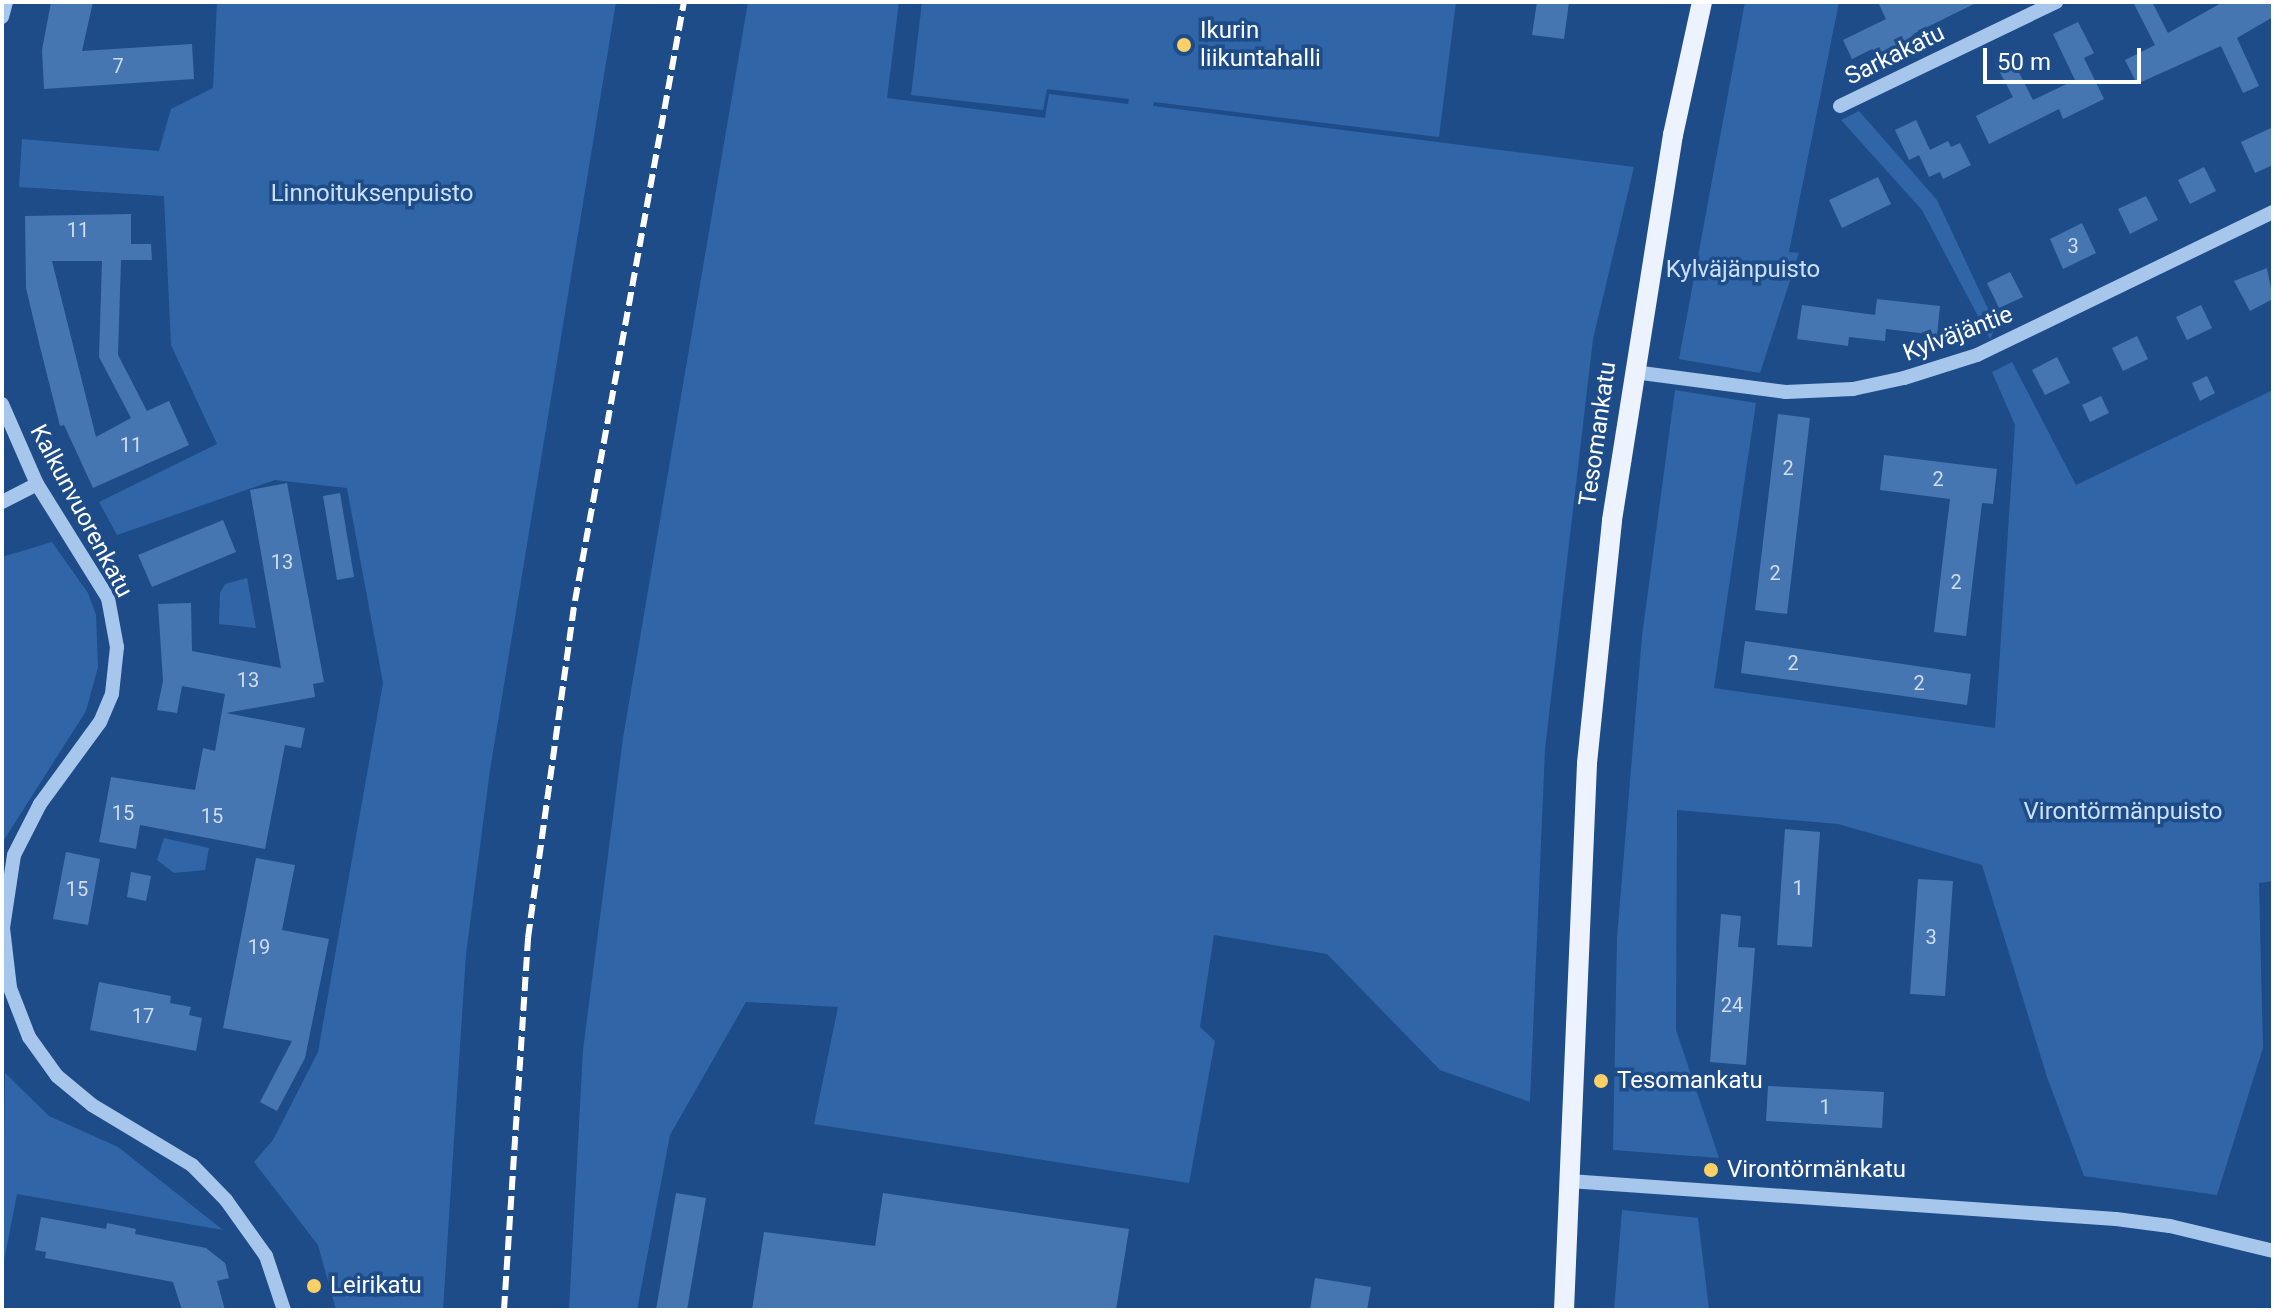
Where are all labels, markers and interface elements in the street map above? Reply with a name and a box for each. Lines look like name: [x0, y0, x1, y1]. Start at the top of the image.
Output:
place label: Ikurin liikuntahalli: [1200, 17, 1321, 73]
street label: Sarkakatu: [1841, 19, 1949, 91]
scale bar: [1987, 32, 2145, 82]
marker: Ikurin liikuntahalli: [1175, 36, 1193, 54]
text: 50 m: [1997, 48, 2051, 76]
house number: 7: [112, 54, 124, 78]
park label: Linnoituksenpuisto: [271, 180, 473, 208]
house number: 11: [67, 218, 89, 242]
house number: 3: [2067, 234, 2079, 258]
park label: Kylväjänpuisto: [1666, 256, 1820, 284]
street label: Kylväjäntie: [1899, 300, 2017, 368]
street label: Tesomankatu: [1574, 360, 1622, 508]
street label: Kalkunvuorenkatu: [23, 420, 139, 602]
house number: 11: [120, 433, 142, 457]
house number: 2: [1782, 456, 1794, 480]
house number: 2: [1932, 467, 1944, 491]
house number: 13: [271, 550, 293, 574]
house number: 2: [1769, 561, 1781, 585]
house number: 2: [1950, 570, 1962, 594]
house number: 2: [1787, 651, 1799, 675]
house number: 13: [237, 668, 259, 692]
house number: 2: [1913, 671, 1925, 695]
park label: Virontörmänpuisto: [2024, 798, 2222, 826]
house number: 15: [112, 801, 134, 825]
house number: 15: [201, 804, 223, 828]
house number: 1: [1792, 876, 1804, 900]
house number: 15: [66, 877, 88, 901]
house number: 3: [1925, 925, 1937, 949]
house number: 19: [248, 935, 270, 959]
house number: 24: [1721, 993, 1743, 1017]
house number: 17: [132, 1004, 154, 1028]
place label: Tesomankatu: [1617, 1067, 1763, 1095]
marker: Tesomankatu: [1592, 1072, 1610, 1090]
house number: 1: [1819, 1095, 1831, 1119]
place label: Virontörmänkatu: [1727, 1156, 1906, 1184]
marker: Virontörmänkatu: [1702, 1161, 1720, 1179]
place label: Leirikatu: [330, 1272, 422, 1300]
marker: Leirikatu: [305, 1277, 323, 1295]

